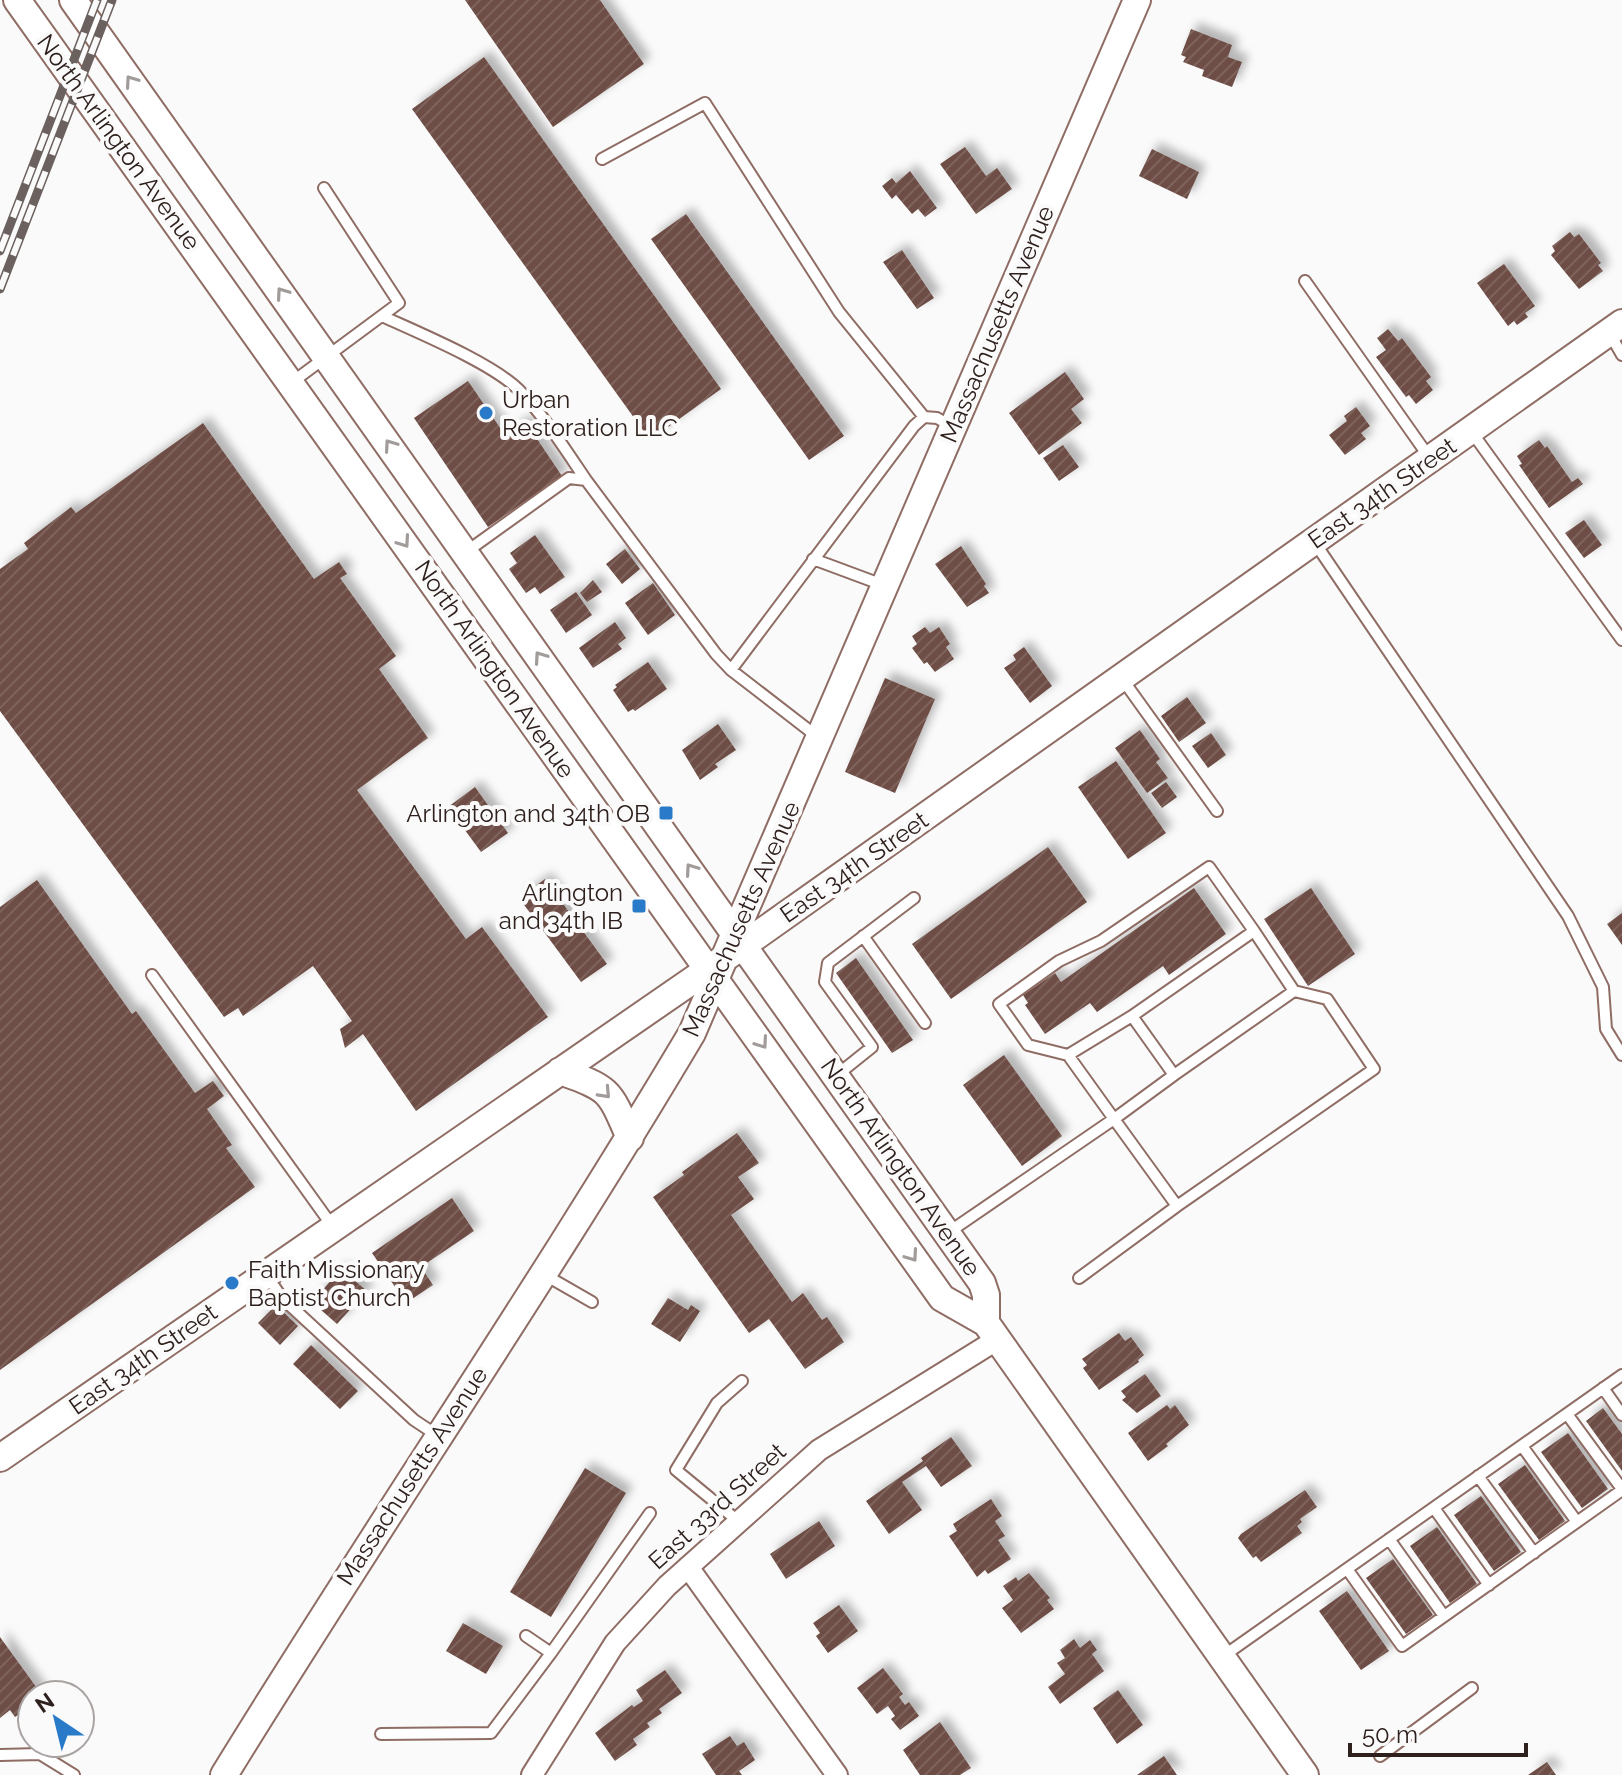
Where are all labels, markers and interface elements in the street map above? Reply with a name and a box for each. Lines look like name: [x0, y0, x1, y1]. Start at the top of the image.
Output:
street label: North Arlington Avenue: [31, 29, 207, 255]
one-way arrow: [126, 75, 141, 89]
street label: Massachusetts Avenue: [934, 201, 1060, 447]
one-way arrow: [277, 287, 292, 301]
place label: Urban Restoration LLC: [502, 385, 678, 442]
marker: Urban Restoration LLC: [477, 404, 495, 422]
street label: East 34th Street: [1302, 431, 1462, 555]
one-way arrow: [385, 439, 399, 453]
one-way arrow: [394, 533, 409, 547]
street label: North Arlington Avenue: [409, 554, 581, 784]
one-way arrow: [535, 651, 550, 665]
street label: Massachusetts Avenue: [676, 797, 806, 1041]
place label: Arlington and 34th OB: [406, 799, 650, 828]
marker: Arlington and 34th OB: [657, 804, 675, 822]
street label: East 34th Street: [774, 805, 934, 929]
one-way arrow: [686, 863, 701, 877]
place label: Arlington and 34th IB: [499, 878, 623, 935]
marker: Arlington and 34th IB: [630, 897, 648, 915]
one-way arrow: [752, 1035, 767, 1049]
street label: North Arlington Avenue: [815, 1052, 987, 1282]
one-way arrow: [596, 1084, 611, 1098]
one-way arrow: [902, 1247, 917, 1261]
place label: Faith Missionary Baptist Church: [248, 1255, 425, 1312]
marker: Faith Missionary Baptist Church: [223, 1274, 241, 1292]
street label: East 34th Street: [63, 1297, 223, 1421]
street label: Massachusetts Avenue: [331, 1361, 493, 1591]
street label: East 33rd Street: [642, 1437, 792, 1575]
north arrow: [16, 1679, 96, 1759]
text: N: [30, 1687, 59, 1718]
scale bar: [1350, 1707, 1526, 1757]
text: 50 m: [1362, 1720, 1418, 1749]

